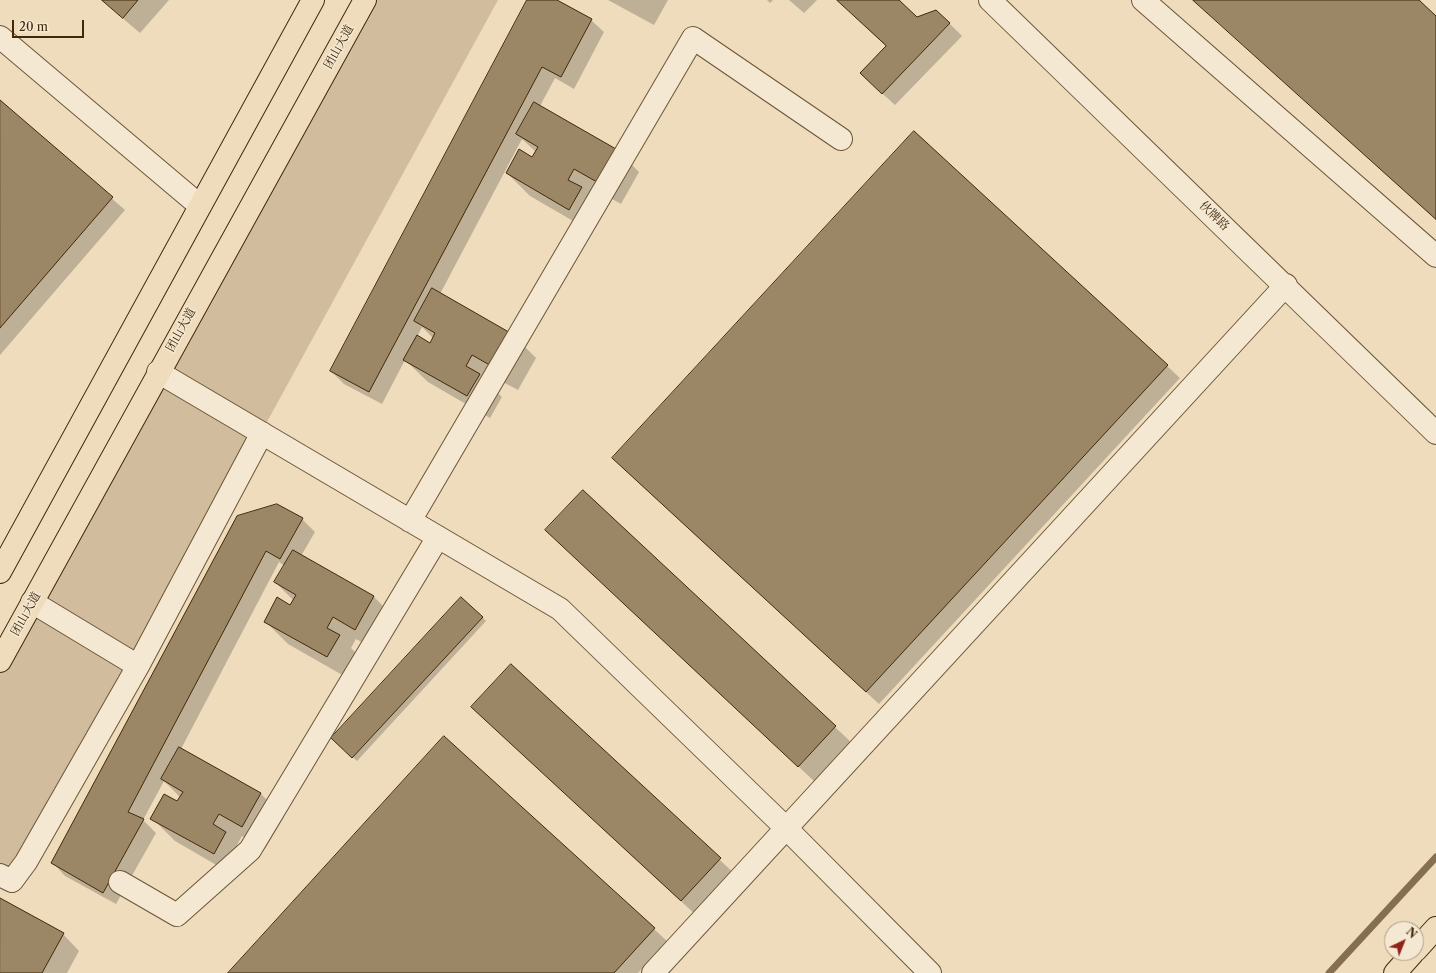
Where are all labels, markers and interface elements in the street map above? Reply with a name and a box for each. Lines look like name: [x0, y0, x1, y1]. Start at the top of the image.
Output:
scale bar: [14, 12, 86, 38]
text: 20 m: [19, 19, 48, 34]
street label: 团山大道: [321, 23, 357, 71]
street label: 伙牌路: [1196, 198, 1232, 234]
street label: 团山大道: [163, 306, 199, 354]
street label: 团山大道: [8, 590, 44, 638]
north arrow: [1384, 921, 1424, 961]
text: N: [1403, 925, 1420, 941]

